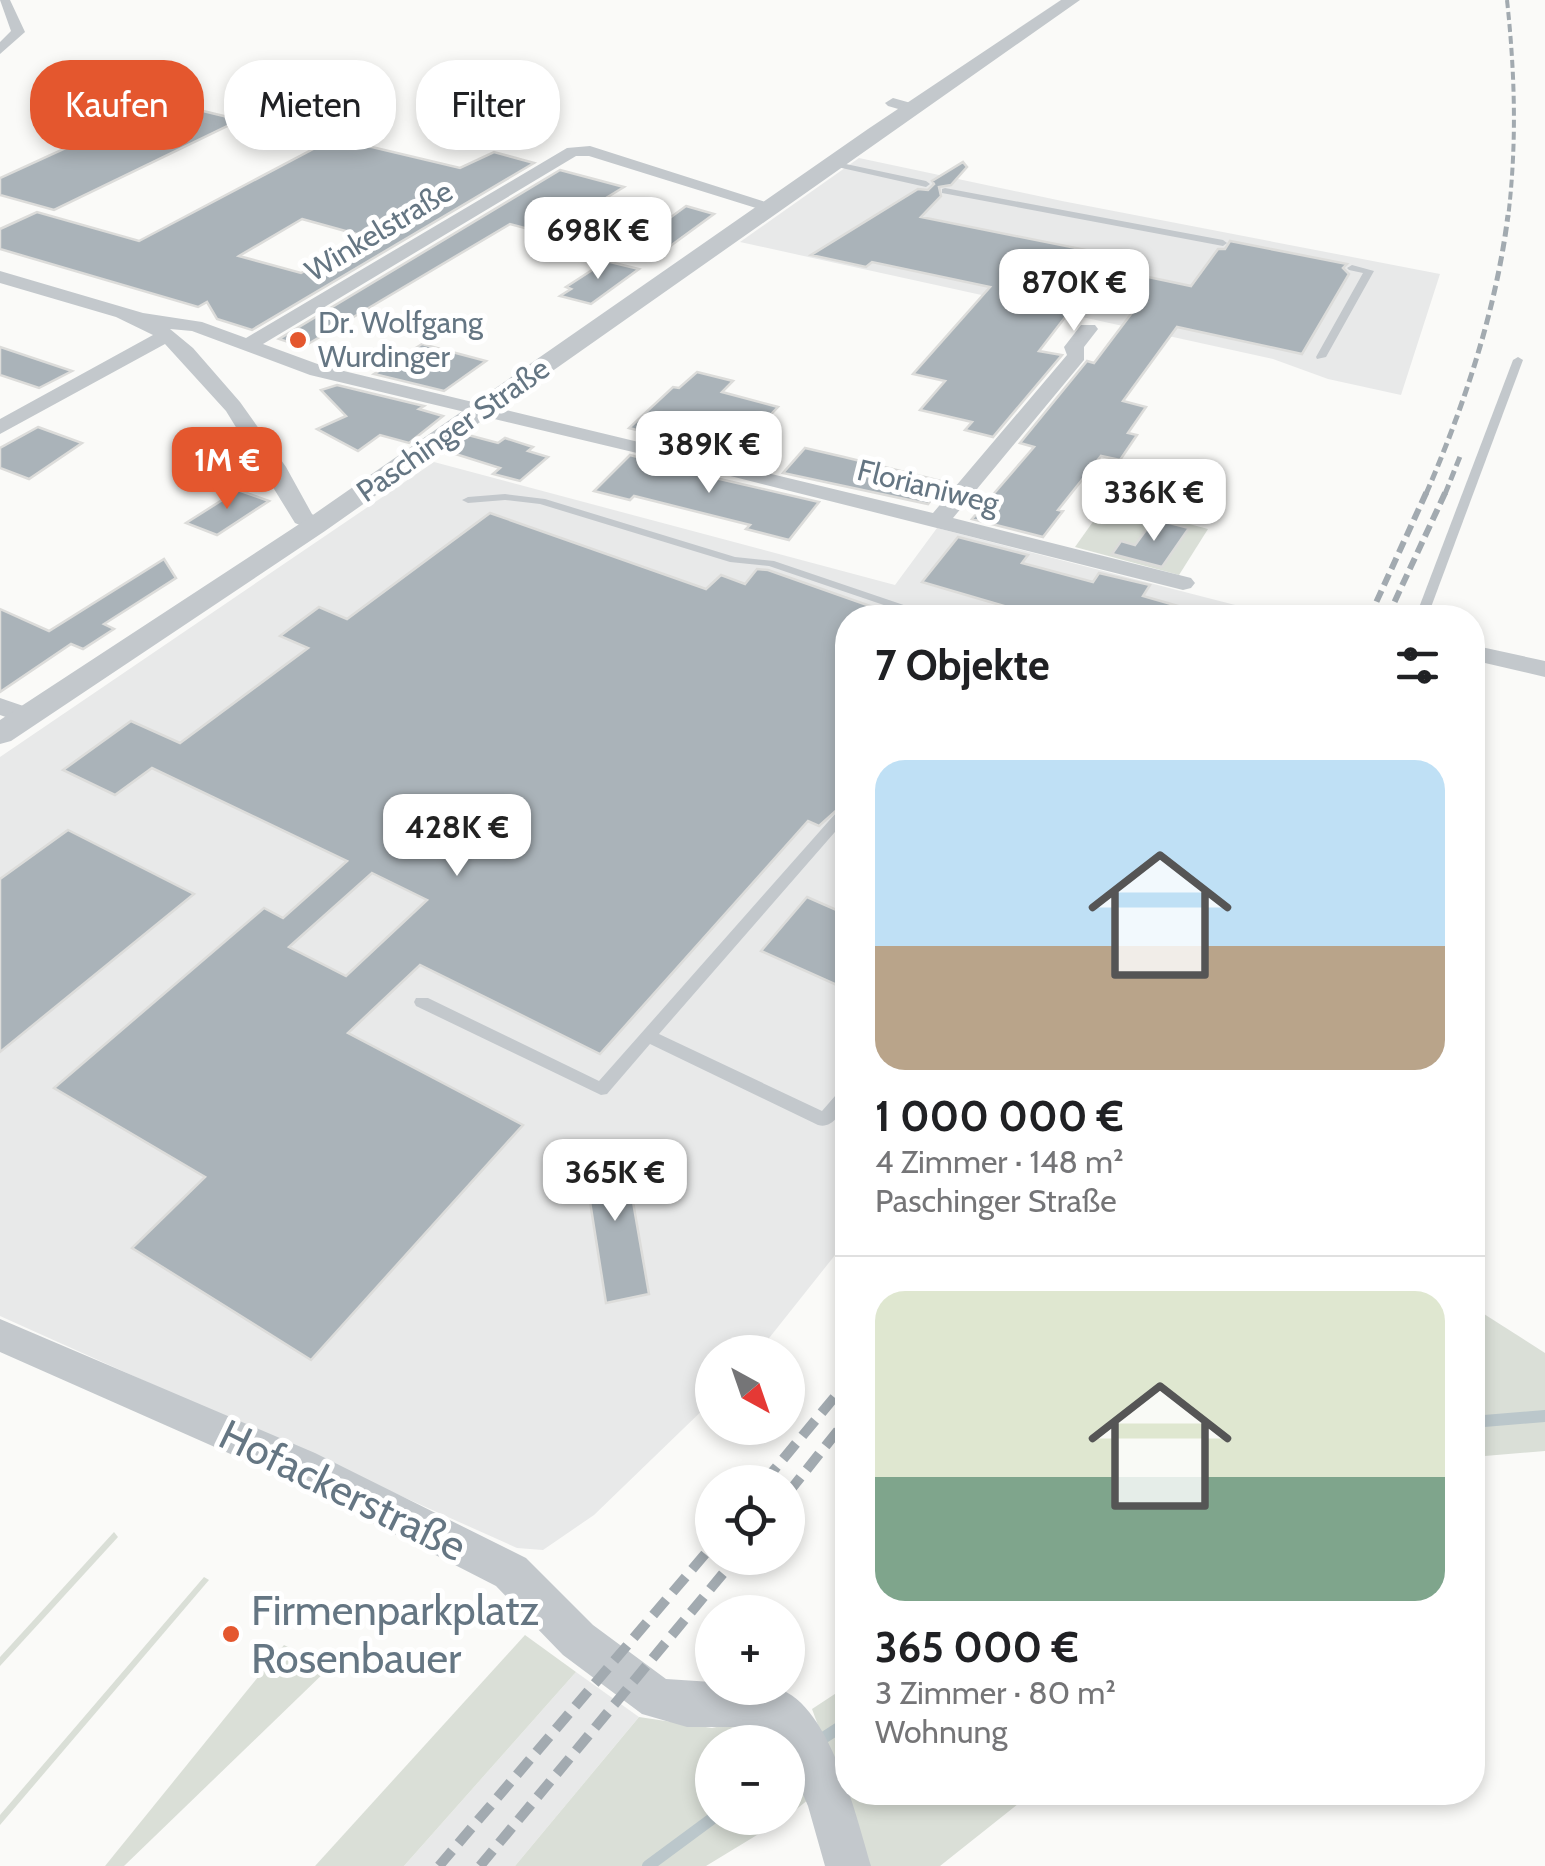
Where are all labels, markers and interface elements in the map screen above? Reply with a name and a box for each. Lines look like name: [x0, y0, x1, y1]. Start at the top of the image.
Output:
chip: Kaufen: [30, 60, 204, 150]
chip: Mieten: [224, 60, 396, 150]
chip: Filter: [416, 60, 560, 150]
street label: Winkelstraße: [298, 172, 459, 289]
pin: 698K €: [517, 197, 679, 282]
text: 698K €: [546, 210, 650, 249]
pin: 870K €: [993, 249, 1155, 334]
text: 870K €: [1021, 262, 1127, 301]
place label: Dr. Wolfgang Wurdinger: [318, 304, 484, 375]
marker: Dr. Wolfgang Wurdinger: [287, 329, 309, 351]
street label: Paschinger Straße: [349, 349, 556, 510]
pin: 389K €: [628, 411, 790, 496]
text: 389K €: [658, 424, 760, 463]
pin: 1M €: [168, 427, 286, 512]
text: 1M €: [194, 440, 260, 479]
street label: Florianiweg: [854, 451, 1004, 522]
pin: 336K €: [1073, 459, 1235, 544]
text: 336K €: [1104, 472, 1204, 511]
icon: filters: [1390, 638, 1445, 693]
text: 7 Objekte: [875, 639, 1050, 691]
pin: 428K €: [376, 794, 538, 879]
text: 428K €: [405, 807, 509, 846]
icon: home: [1070, 825, 1250, 1005]
text: 1 000 000 €: [875, 1090, 1124, 1142]
pin: 365K €: [534, 1139, 696, 1224]
text: 4 Zimmer · 148 m²: [875, 1142, 1124, 1181]
text: 365K €: [565, 1152, 665, 1191]
text: Paschinger Straße: [875, 1181, 1117, 1220]
north arrow: [695, 1335, 805, 1445]
map controls: [695, 1335, 805, 1835]
icon: home: [1070, 1356, 1250, 1536]
street label: Hofackerstraße: [211, 1408, 475, 1572]
button: locate: [695, 1465, 805, 1575]
place label: Firmenparkplatz Rosenbauer: [251, 1584, 539, 1684]
button: +: [695, 1595, 805, 1705]
text: 365 000 €: [875, 1621, 1079, 1673]
marker: Firmenparkplatz Rosenbauer: [220, 1623, 242, 1645]
text: 3 Zimmer · 80 m²: [875, 1673, 1116, 1712]
text: Wohnung: [875, 1712, 1007, 1751]
button: −: [695, 1725, 805, 1835]

